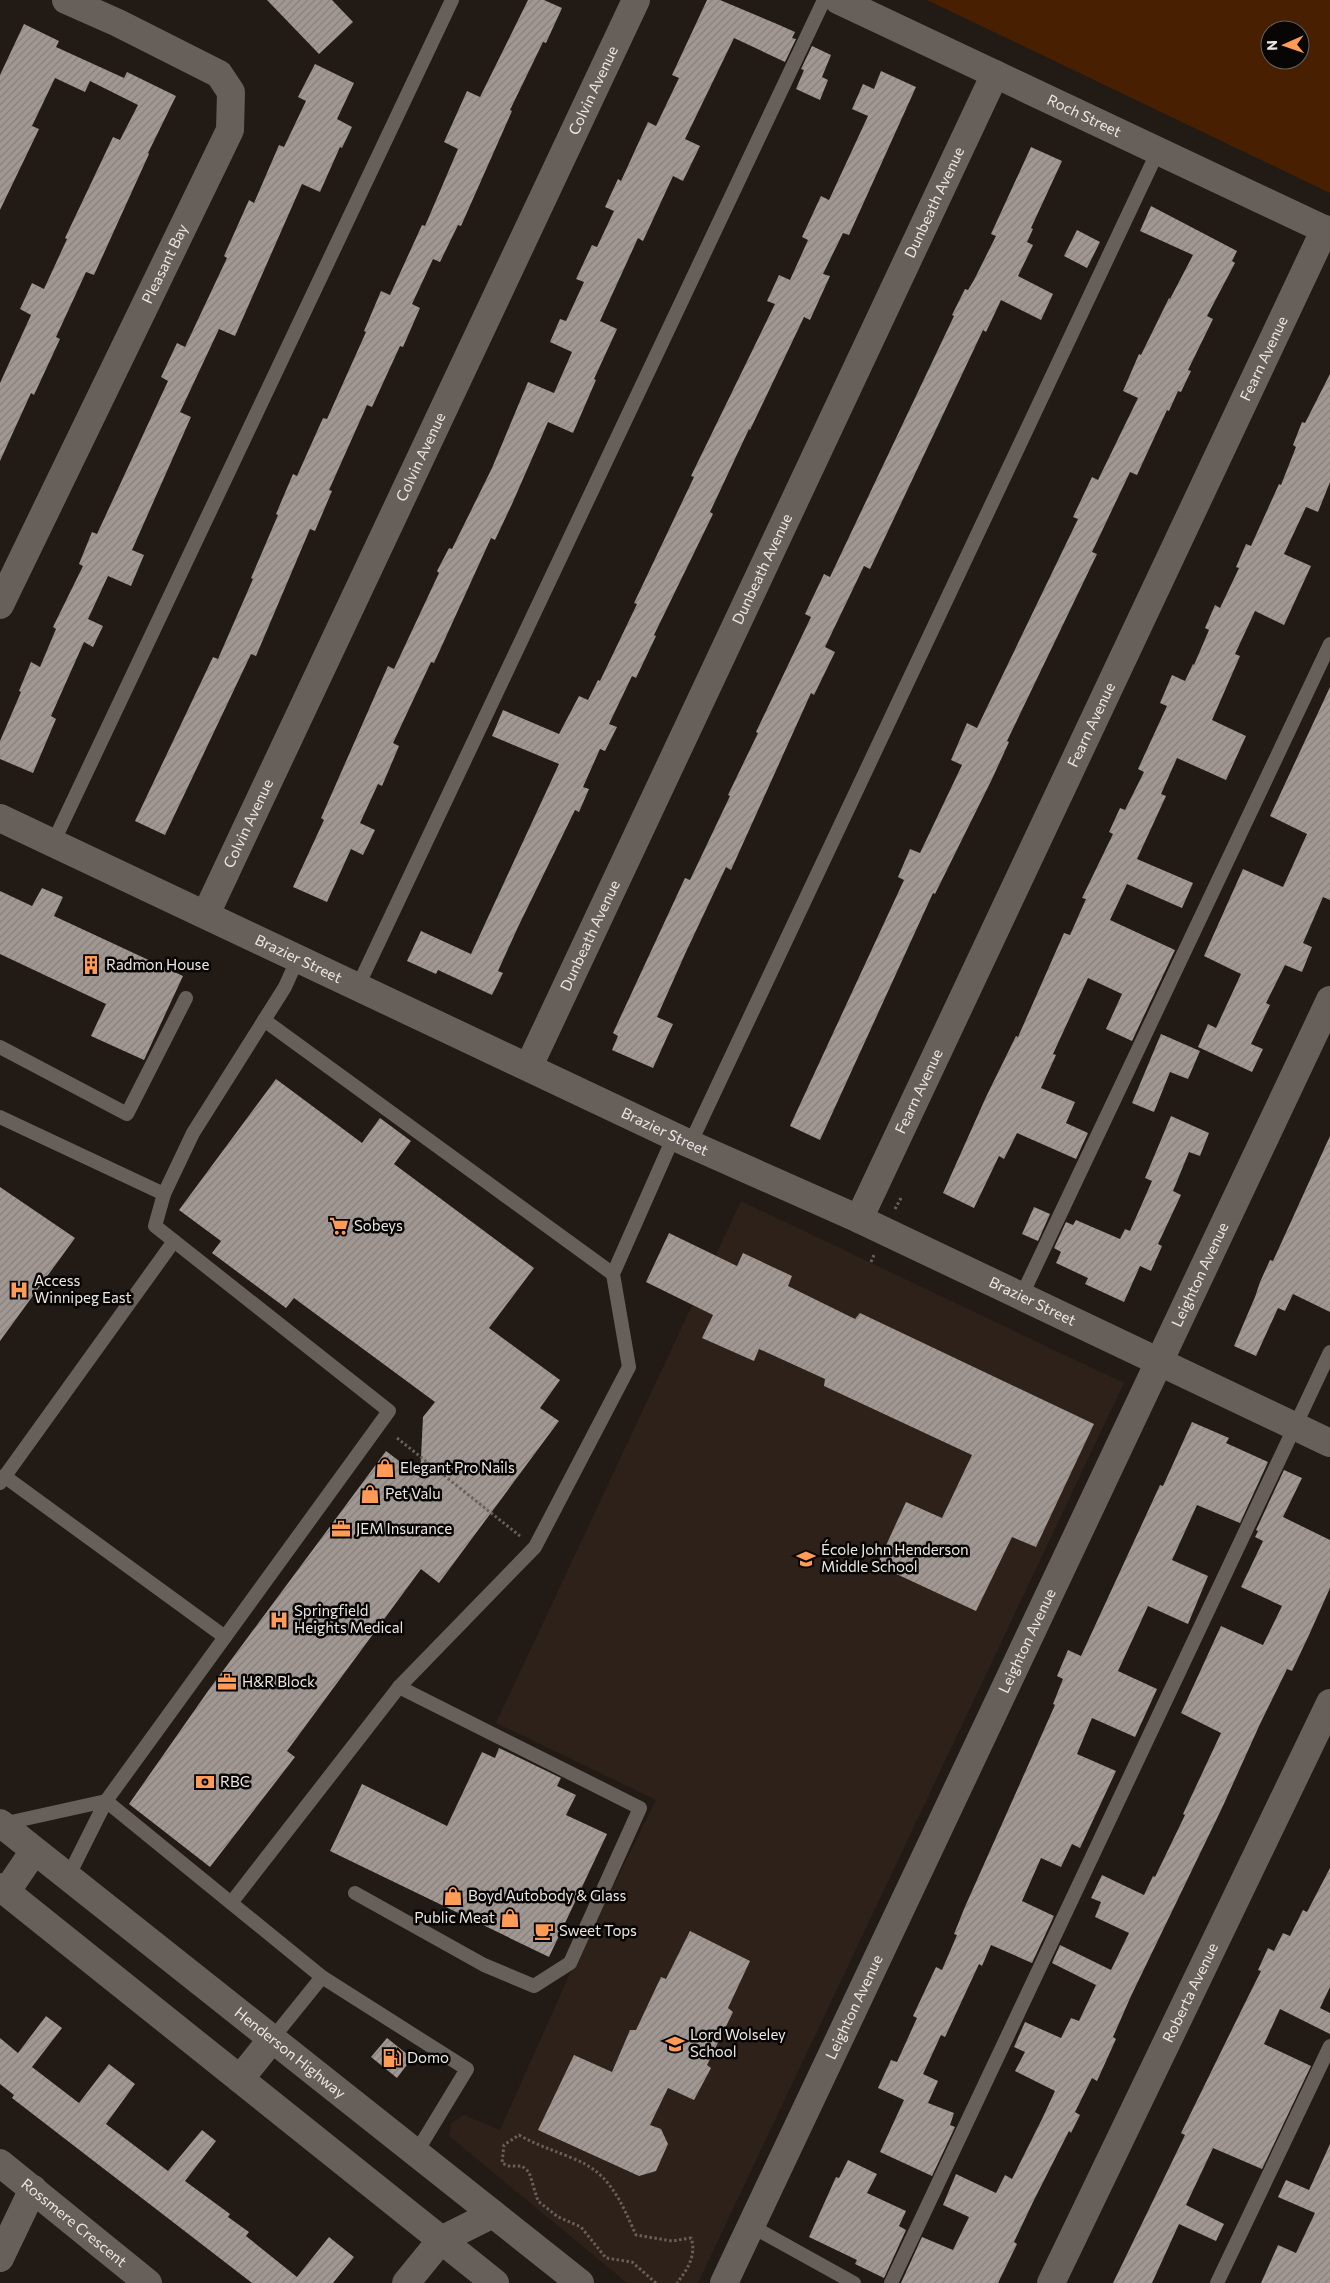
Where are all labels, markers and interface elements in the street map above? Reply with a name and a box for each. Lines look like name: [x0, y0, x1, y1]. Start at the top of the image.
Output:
north arrow: [1260, 20, 1310, 70]
text: N: [1263, 40, 1280, 51]
street label: Colvin Avenue: [564, 43, 621, 137]
street label: Roch Street: [1044, 90, 1124, 140]
street label: Dunbeath Avenue: [900, 144, 967, 260]
street label: Pleasant Bay: [137, 220, 191, 306]
street label: Fearn Avenue: [1235, 313, 1291, 403]
street label: Colvin Avenue: [391, 409, 449, 504]
street label: Dunbeath Avenue: [728, 510, 795, 627]
street label: Fearn Avenue: [1063, 679, 1118, 770]
street label: Colvin Avenue: [219, 776, 276, 870]
street label: Dunbeath Avenue: [556, 877, 623, 994]
street label: Brazier Street: [252, 930, 345, 986]
building icon: Radmon House: [80, 954, 102, 976]
place label: Radmon House: [106, 955, 209, 973]
street label: Fearn Avenue: [890, 1046, 946, 1136]
street label: Brazier Street: [619, 1103, 711, 1159]
supermarket icon: Sobeys: [328, 1215, 350, 1237]
place label: Sobeys: [354, 1216, 403, 1234]
street label: Leighton Avenue: [1167, 1219, 1232, 1330]
place label: Access Winnipeg East: [34, 1271, 132, 1306]
street label: Brazier Street: [987, 1272, 1079, 1329]
hospital icon: Access Winnipeg East: [8, 1279, 30, 1301]
shop icon: Elegant Pro Nails: [374, 1457, 396, 1479]
place label: Elegant Pro Nails: [400, 1458, 515, 1476]
shop icon: Pet Valu: [359, 1483, 381, 1505]
place label: Pet Valu: [385, 1484, 441, 1502]
office icon: JEM Insurance: [330, 1518, 352, 1540]
place label: JEM Insurance: [356, 1519, 452, 1537]
place label: École John Henderson Middle School: [821, 1539, 969, 1575]
school or university icon: École John Henderson Middle School: [795, 1548, 817, 1570]
street label: Leighton Avenue: [994, 1585, 1059, 1696]
place label: Springfield Heights Medical: [294, 1601, 403, 1636]
hospital icon: Springfield Heights Medical: [268, 1609, 290, 1631]
office icon: H&R Block: [216, 1671, 238, 1693]
place label: H&R Block: [242, 1672, 315, 1690]
bank icon: RBC: [194, 1771, 216, 1793]
place label: RBC: [220, 1772, 250, 1790]
shop icon: Boyd Autobody & Glass: [442, 1885, 464, 1907]
place label: Boyd Autobody & Glass: [468, 1886, 627, 1904]
shop icon: Public Meat: [499, 1907, 521, 1929]
place label: Public Meat: [414, 1908, 495, 1926]
cafe icon: Sweet Tops: [533, 1920, 555, 1942]
place label: Sweet Tops: [559, 1921, 637, 1939]
street label: Roberta Avenue: [1158, 1940, 1221, 2045]
street label: Leighton Avenue: [821, 1951, 886, 2062]
street label: Henderson Highway: [231, 2003, 350, 2102]
place label: Lord Wolseley School: [690, 2025, 786, 2060]
school or university icon: Lord Wolseley School: [664, 2033, 686, 2055]
fuel station icon: Domo: [381, 2047, 403, 2069]
place label: Domo: [407, 2048, 449, 2066]
street label: Rossmere Crescent: [18, 2174, 131, 2270]

